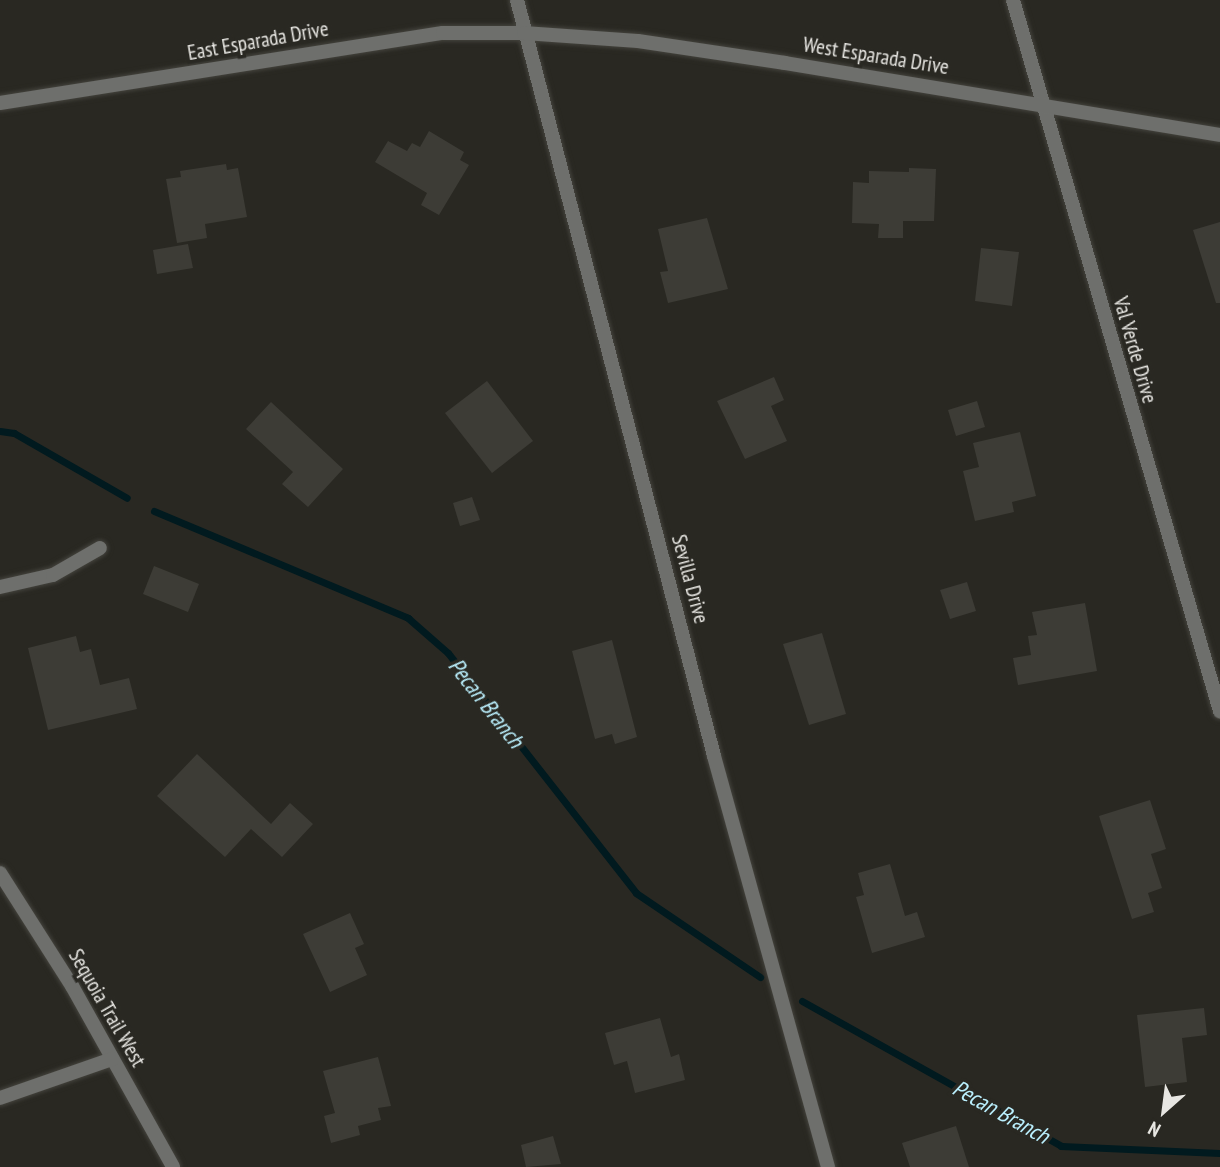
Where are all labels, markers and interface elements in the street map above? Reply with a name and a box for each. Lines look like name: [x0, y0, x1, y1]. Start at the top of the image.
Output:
street label: East Esparada Drive: [186, 16, 330, 66]
street label: West Esparada Drive: [801, 32, 951, 80]
street label: Val Verde Drive: [1108, 294, 1162, 406]
street label: Sevilla Drive: [666, 532, 714, 626]
water label: Pecan Branch: [442, 653, 530, 753]
street label: Sequoia Trail West: [63, 944, 151, 1072]
water label: Pecan Branch: [948, 1074, 1054, 1150]
north arrow: [1129, 1076, 1199, 1146]
text: N: [1144, 1117, 1164, 1143]

